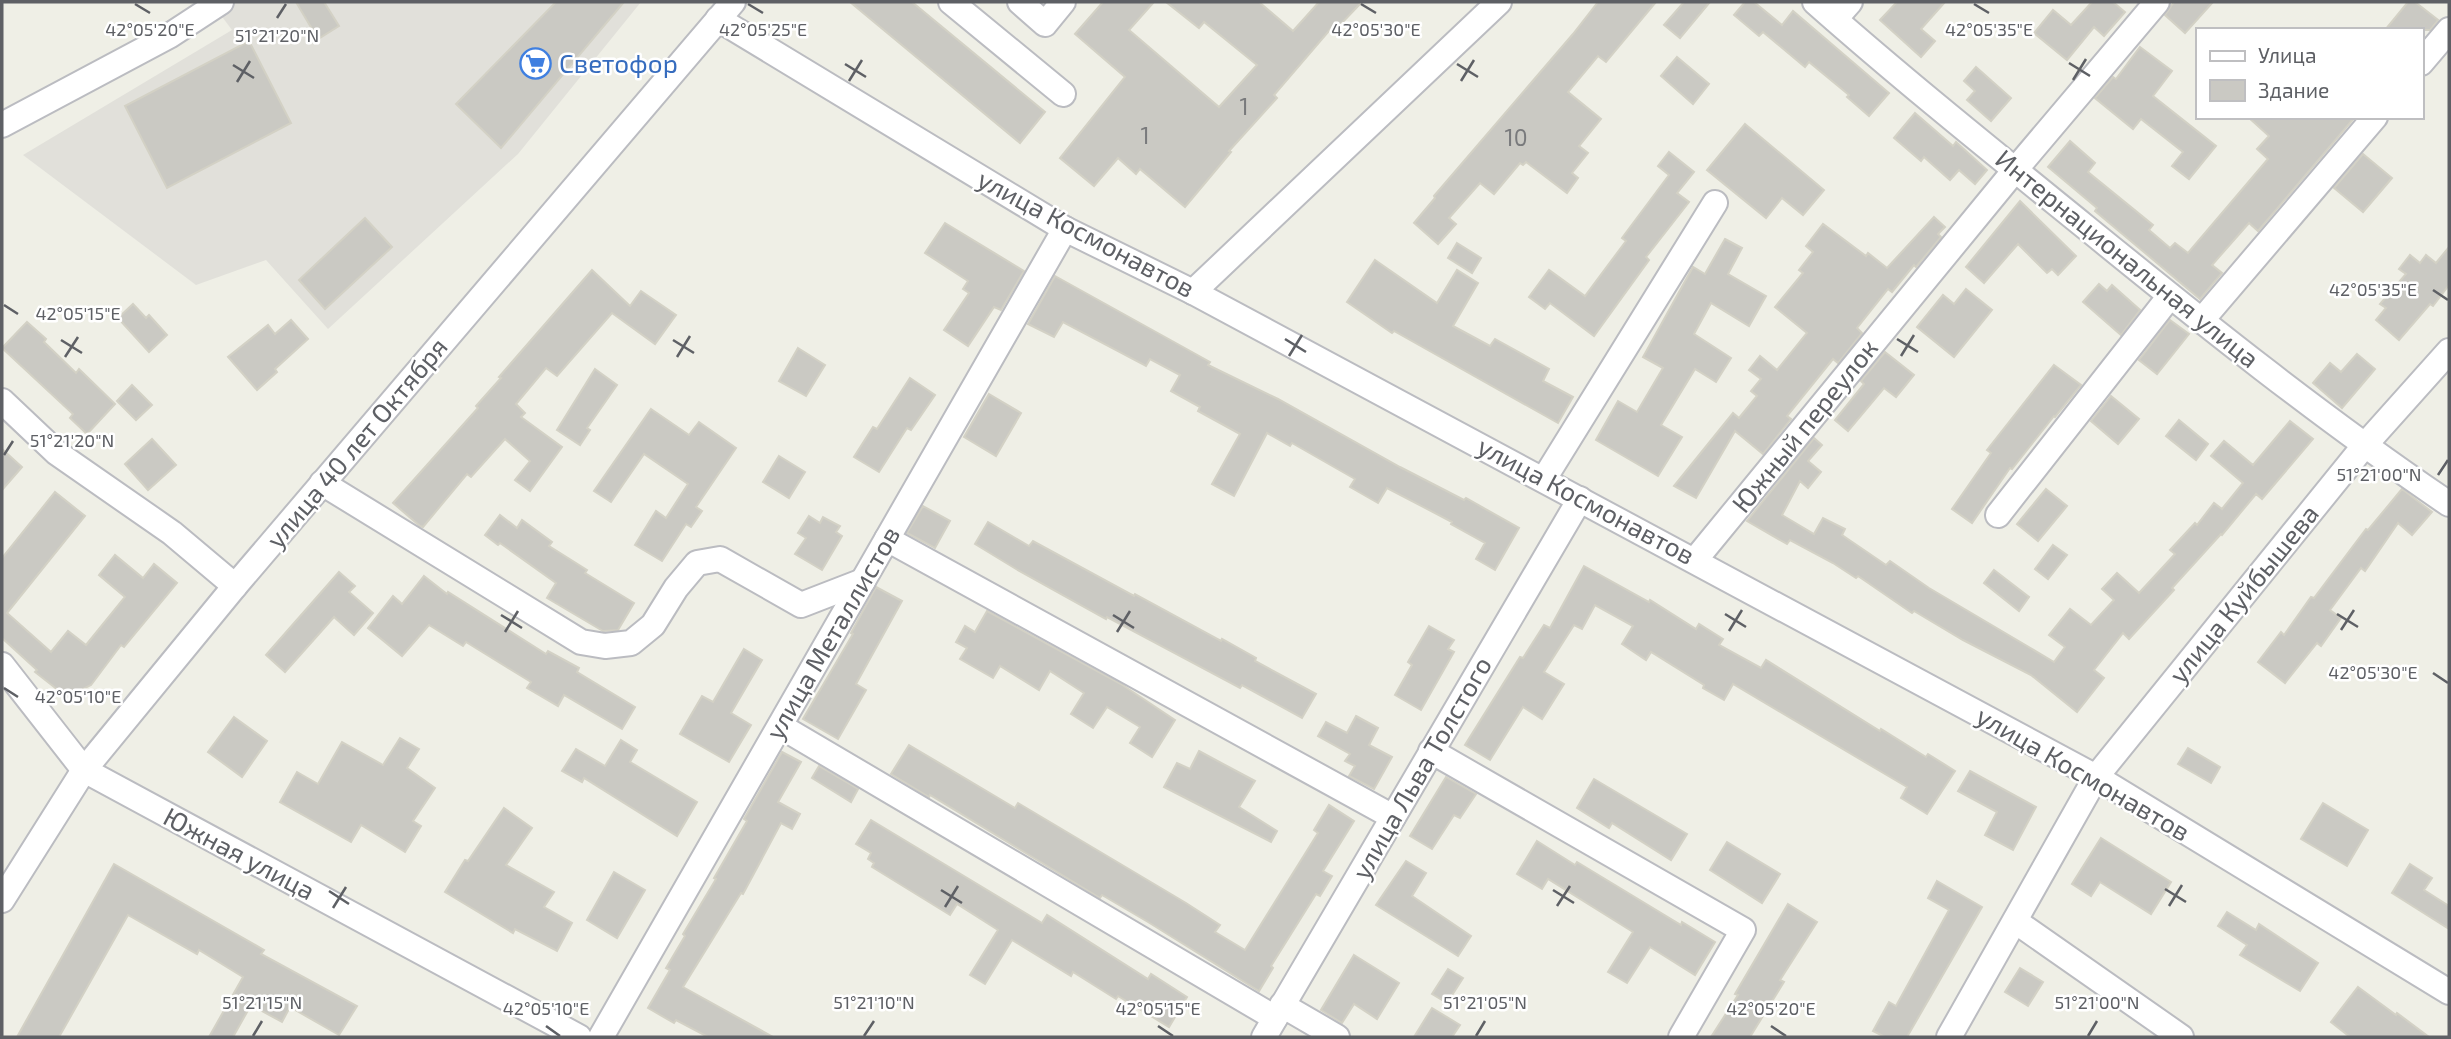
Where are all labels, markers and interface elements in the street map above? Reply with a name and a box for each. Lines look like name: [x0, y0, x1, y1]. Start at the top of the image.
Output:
text: 42°05'20"E: [105, 18, 195, 40]
text: 42°05'25"E: [719, 18, 807, 40]
text: 42°05'30"E: [1331, 18, 1421, 40]
text: 42°05'35"E: [1945, 18, 2033, 40]
text: 51°21'20"N: [235, 24, 319, 46]
legend: [2196, 28, 2423, 119]
text: Улица: [2258, 42, 2317, 67]
supermarket icon: Светофор: [519, 47, 553, 81]
place label: Светофор: [559, 47, 678, 78]
text: Здание: [2258, 77, 2329, 102]
house number: 1: [1239, 92, 1249, 120]
house number: 1: [1140, 121, 1150, 149]
house number: 10: [1504, 123, 1528, 151]
street label: Интернациональная улица: [1990, 142, 2266, 374]
street label: улица Космонавтов: [972, 162, 1200, 304]
text: 42°05'35"E: [2329, 278, 2417, 300]
text: 42°05'15"E: [35, 302, 121, 324]
street label: улица 40 лет Октября: [259, 331, 454, 554]
street label: Южный переулок: [1724, 332, 1884, 519]
text: 51°21'20"N: [30, 429, 114, 451]
street label: улица Космонавтов: [1472, 429, 1700, 571]
text: 51°21'00"N: [2336, 463, 2422, 485]
street label: улица Куйбышева: [2162, 498, 2325, 689]
street label: улица Металлистов: [758, 520, 906, 745]
street label: улица Льва Толстого: [1344, 651, 1498, 884]
text: 42°05'30"E: [2328, 661, 2418, 683]
text: 42°05'10"E: [35, 685, 121, 707]
street label: улица Космонавтов: [1971, 699, 2196, 847]
street label: Южная улица: [158, 800, 321, 906]
text: 51°21'15"N: [222, 991, 302, 1013]
text: 51°21'10"N: [833, 991, 915, 1013]
text: 51°21'05"N: [1443, 991, 1527, 1013]
text: 51°21'00"N: [2054, 991, 2140, 1013]
text: 42°05'10"E: [503, 997, 589, 1019]
text: 42°05'15"E: [1115, 997, 1201, 1019]
text: 42°05'20"E: [1726, 997, 1816, 1019]

